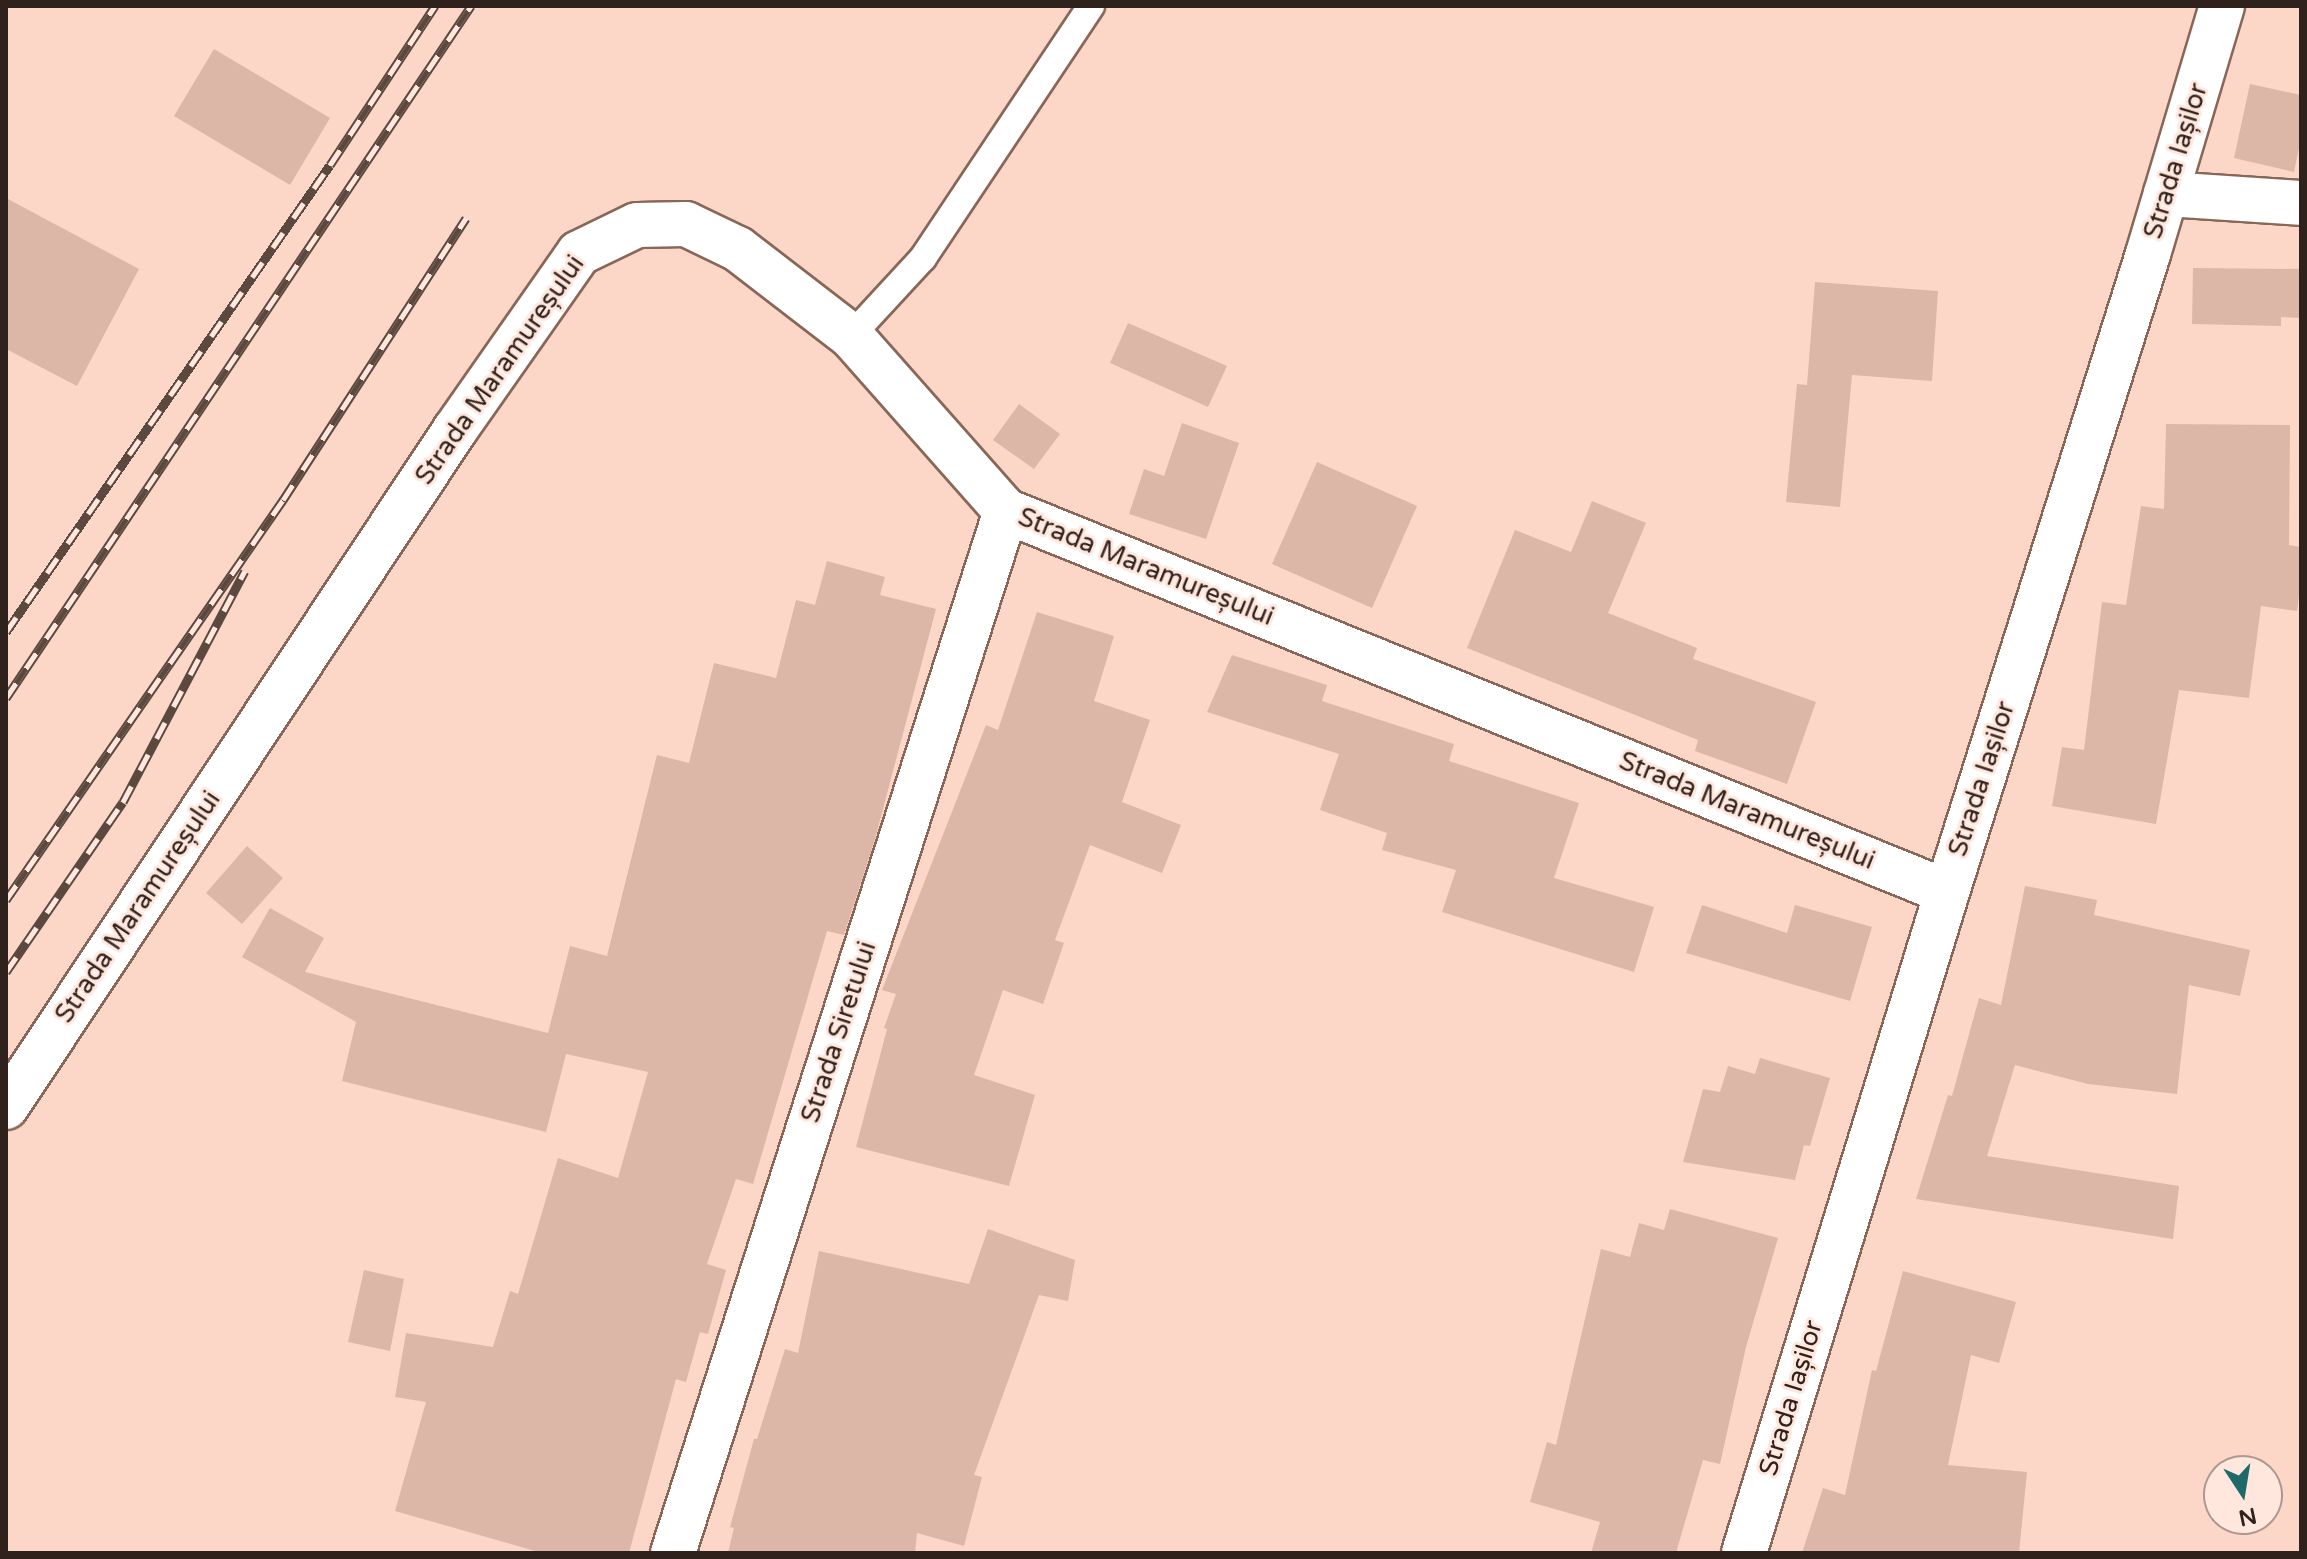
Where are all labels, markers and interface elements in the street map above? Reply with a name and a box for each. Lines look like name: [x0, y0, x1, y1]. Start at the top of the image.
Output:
street label: Strada Iașilor: [2138, 79, 2214, 243]
street label: Strada Maramureșului: [409, 249, 591, 491]
street label: Strada Maramureșului: [1014, 501, 1278, 633]
street label: Strada Iașilor: [1942, 698, 2022, 860]
street label: Strada Maramureșului: [1615, 745, 1879, 877]
street label: Strada Maramureșului: [49, 785, 227, 1029]
street label: Strada Siretului: [795, 937, 883, 1127]
street label: Strada Iașilor: [1753, 1316, 1829, 1480]
north arrow: [2203, 1455, 2283, 1535]
text: N: [2236, 1502, 2259, 1531]

